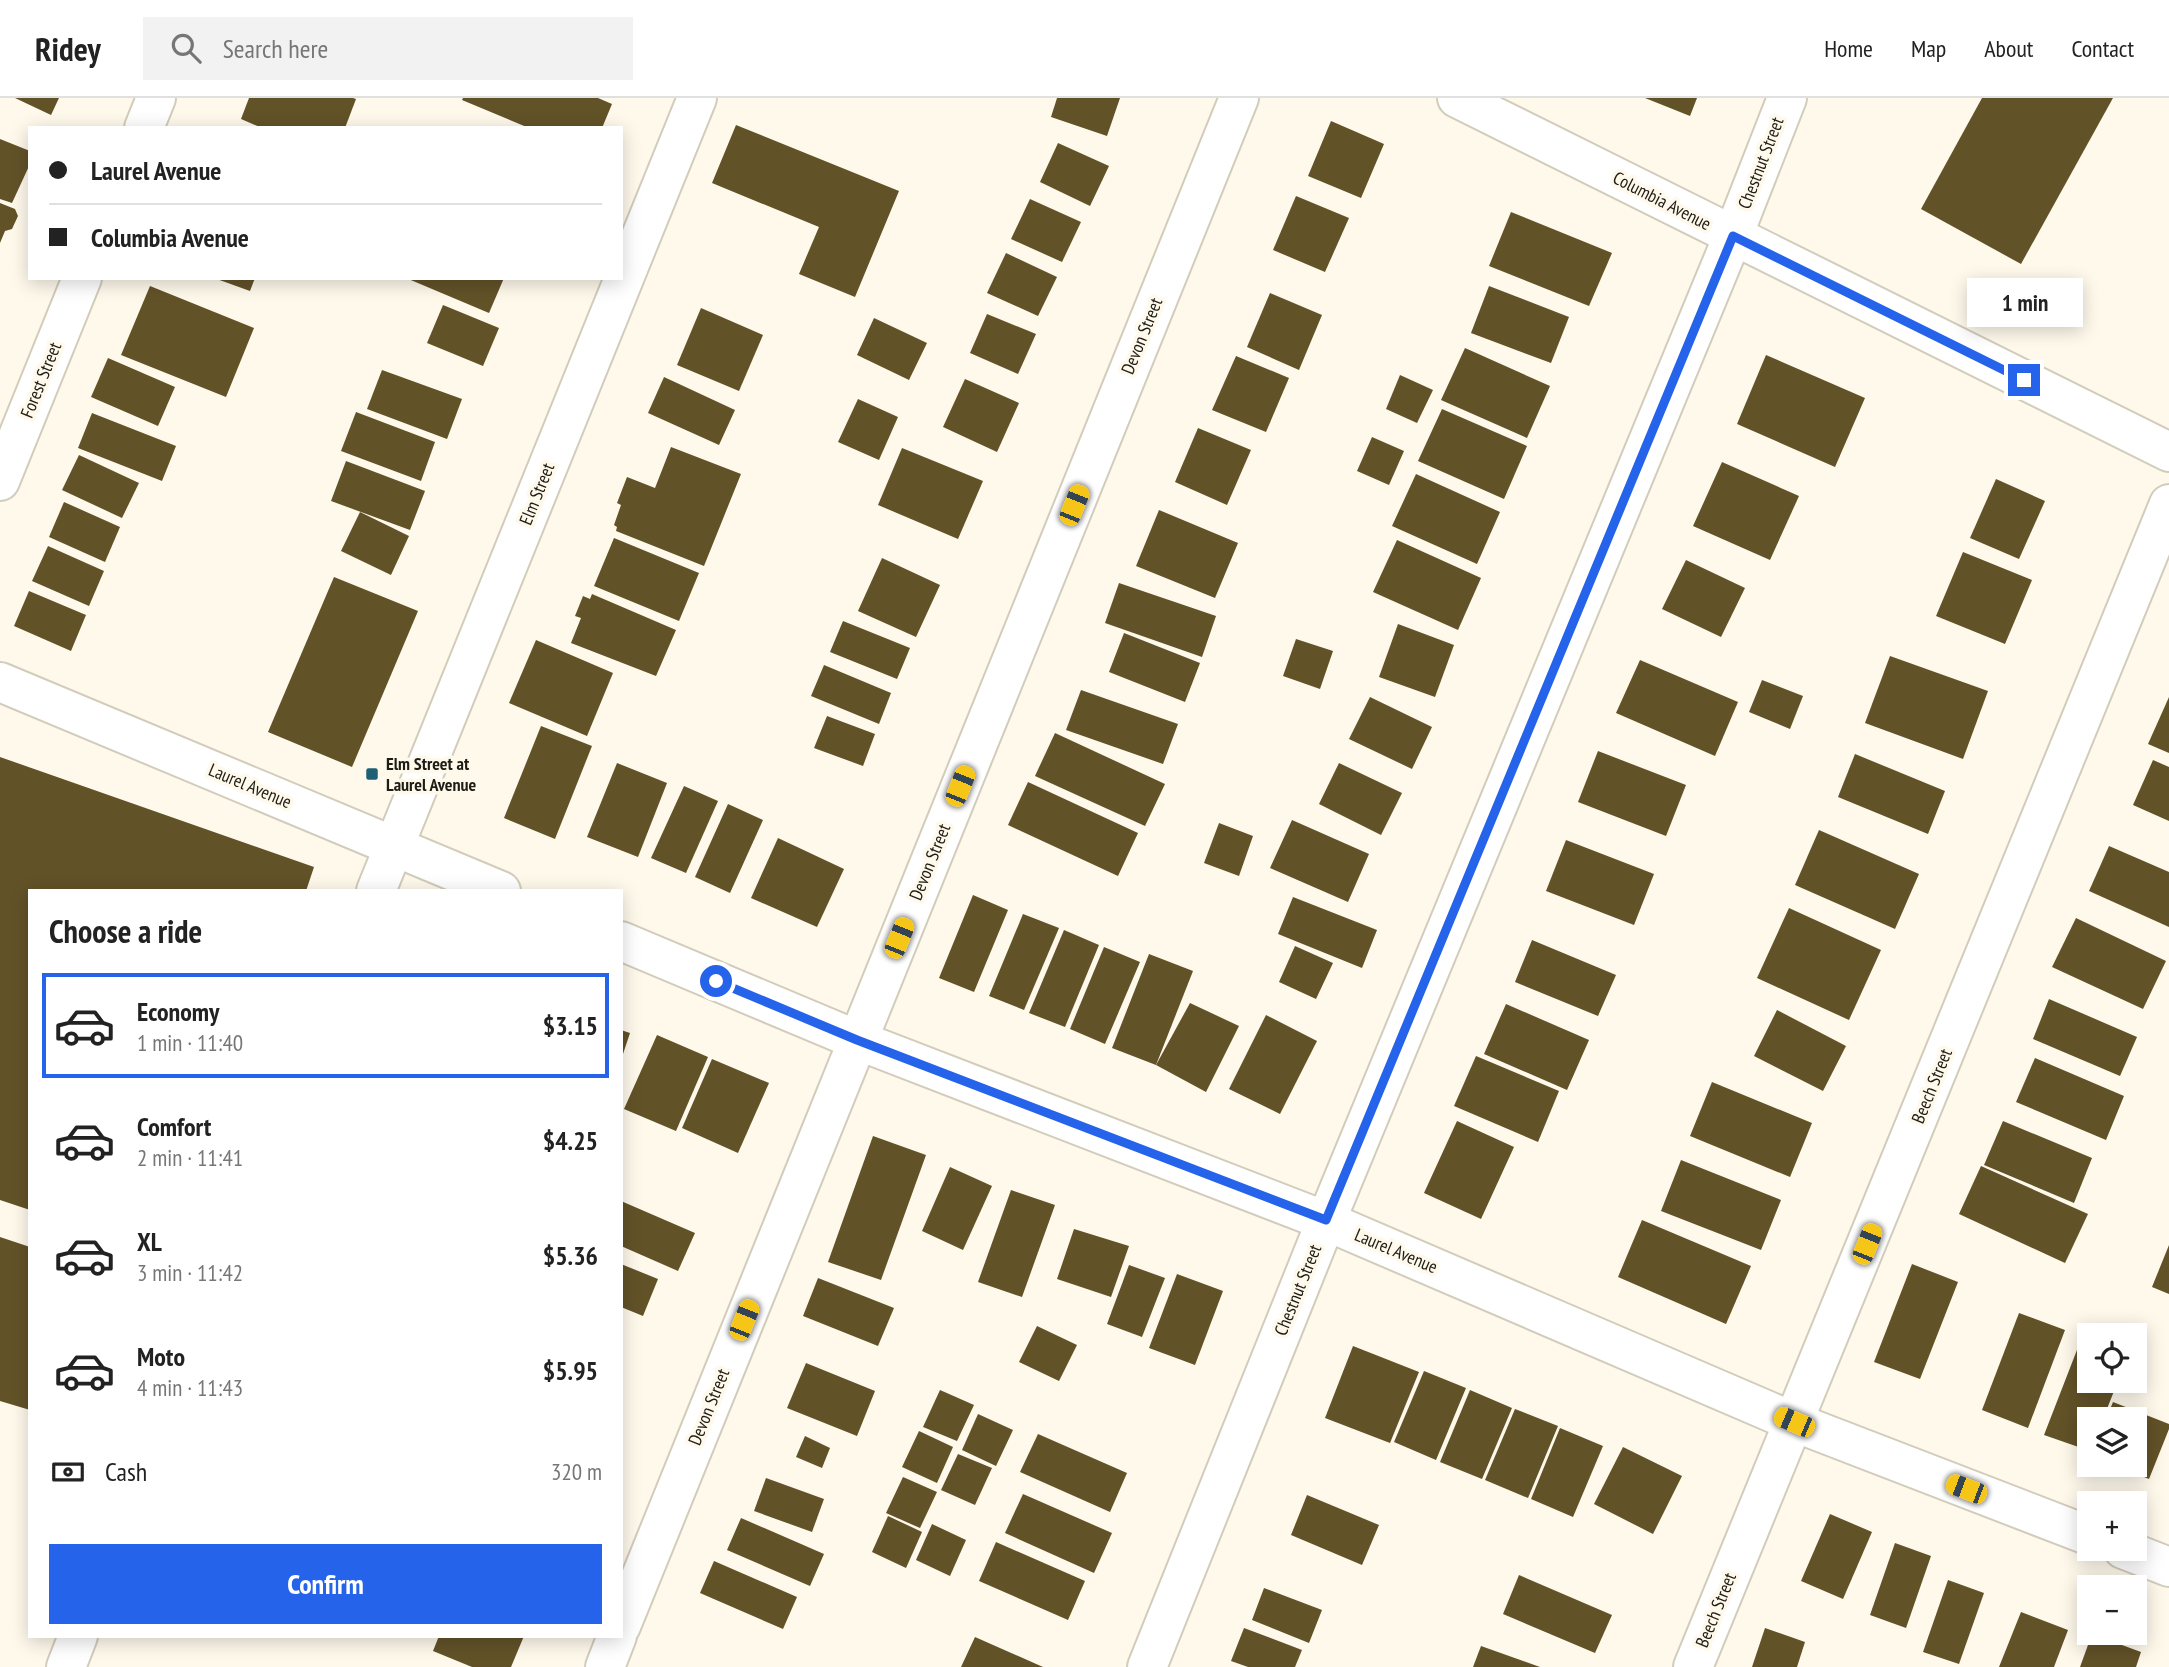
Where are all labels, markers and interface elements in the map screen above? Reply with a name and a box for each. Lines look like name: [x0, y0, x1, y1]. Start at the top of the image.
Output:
search box: [143, 17, 633, 80]
text: Ridey: [35, 27, 101, 70]
icon: search: [167, 29, 205, 67]
text: Search here: [223, 32, 328, 65]
text: Home: [1824, 33, 1873, 64]
text: Map: [1911, 33, 1946, 64]
text: About: [1984, 33, 2033, 64]
text: Contact: [2071, 33, 2134, 64]
street label: Chestnut Street: [1733, 114, 1789, 212]
text: Laurel Avenue: [91, 154, 221, 187]
street label: Columbia Avenue: [1609, 166, 1715, 235]
text: Columbia Avenue: [91, 221, 249, 254]
callout: 1 min: [1966, 278, 2082, 328]
text: 1 min: [2002, 288, 2048, 317]
street label: Devon Street: [1116, 294, 1167, 377]
street label: Forest Street: [15, 339, 66, 421]
route end: [2008, 364, 2040, 396]
street label: Elm Street: [514, 459, 559, 528]
car: [1057, 482, 1092, 528]
place label: Elm Street at Laurel Avenue: [386, 752, 477, 796]
street label: Laurel Avenue: [205, 758, 295, 813]
car: [943, 763, 978, 809]
marker: Elm Street at Laurel Avenue: [364, 766, 380, 782]
street label: Devon Street: [904, 820, 955, 903]
text: Choose a ride: [49, 910, 202, 952]
car: [882, 915, 917, 961]
route start: [700, 965, 732, 997]
icon: car: [53, 994, 116, 1057]
text: Economy: [137, 995, 219, 1028]
text: $3.15: [543, 1009, 598, 1042]
text: 1 min · 11:40: [137, 1028, 243, 1057]
street label: Beech Street: [1906, 1045, 1957, 1126]
icon: car: [53, 1109, 116, 1172]
text: Comfort: [137, 1110, 211, 1143]
text: $4.25: [543, 1124, 598, 1157]
text: 2 min · 11:41: [137, 1143, 243, 1172]
car: [1850, 1221, 1885, 1267]
street label: Laurel Avenue: [1351, 1223, 1441, 1278]
icon: car: [53, 1224, 116, 1287]
text: XL: [137, 1225, 162, 1258]
text: $5.36: [543, 1239, 598, 1272]
street label: Chestnut Street: [1269, 1241, 1326, 1339]
text: 3 min · 11:42: [137, 1258, 243, 1287]
car: [727, 1297, 762, 1343]
map controls: [2077, 1323, 2147, 1645]
button: locate: [2077, 1323, 2147, 1393]
icon: car: [53, 1339, 116, 1402]
text: Moto: [137, 1340, 185, 1373]
text: $5.95: [543, 1354, 598, 1387]
street label: Devon Street: [683, 1365, 734, 1448]
text: 4 min · 11:43: [137, 1373, 243, 1402]
car: [1771, 1404, 1818, 1440]
button: layers: [2077, 1407, 2147, 1477]
icon: cash: [49, 1453, 87, 1491]
text: Cash: [105, 1455, 147, 1488]
text: 320 m: [551, 1457, 602, 1486]
car: [1943, 1472, 1990, 1506]
button: +: [2077, 1491, 2147, 1561]
button: Confirm: [49, 1544, 602, 1624]
street label: Beech Street: [1690, 1569, 1741, 1650]
button: −: [2077, 1575, 2147, 1645]

